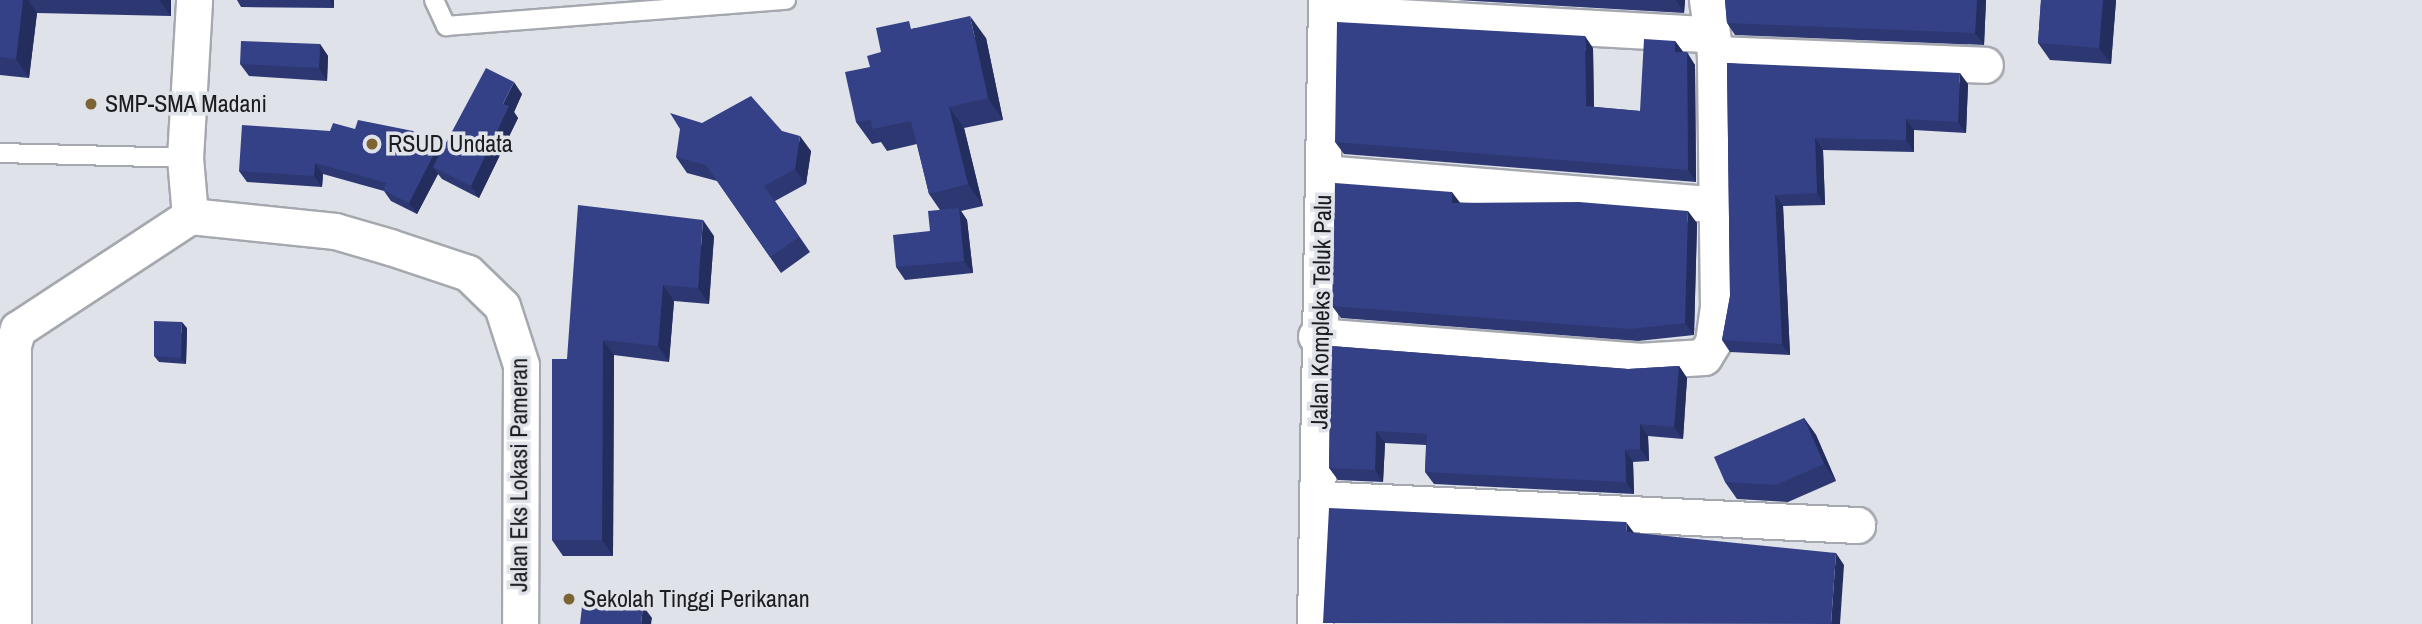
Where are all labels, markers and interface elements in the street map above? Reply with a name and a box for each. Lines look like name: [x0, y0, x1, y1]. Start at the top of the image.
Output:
place label: SMP-SMA Madani: [105, 90, 268, 118]
marker: SMP-SMA Madani: [83, 96, 99, 112]
place label: RSUD Undata: [388, 130, 513, 158]
marker: RSUD Undata: [362, 134, 382, 154]
street label: Jalan Kompleks Teluk Palu: [1305, 194, 1337, 430]
street label: Jalan Eks Lokasi Pameran: [505, 358, 533, 592]
place label: Sekolah Tinggi Perikanan: [583, 585, 810, 613]
marker: Sekolah Tinggi Perikanan: [561, 591, 577, 607]

